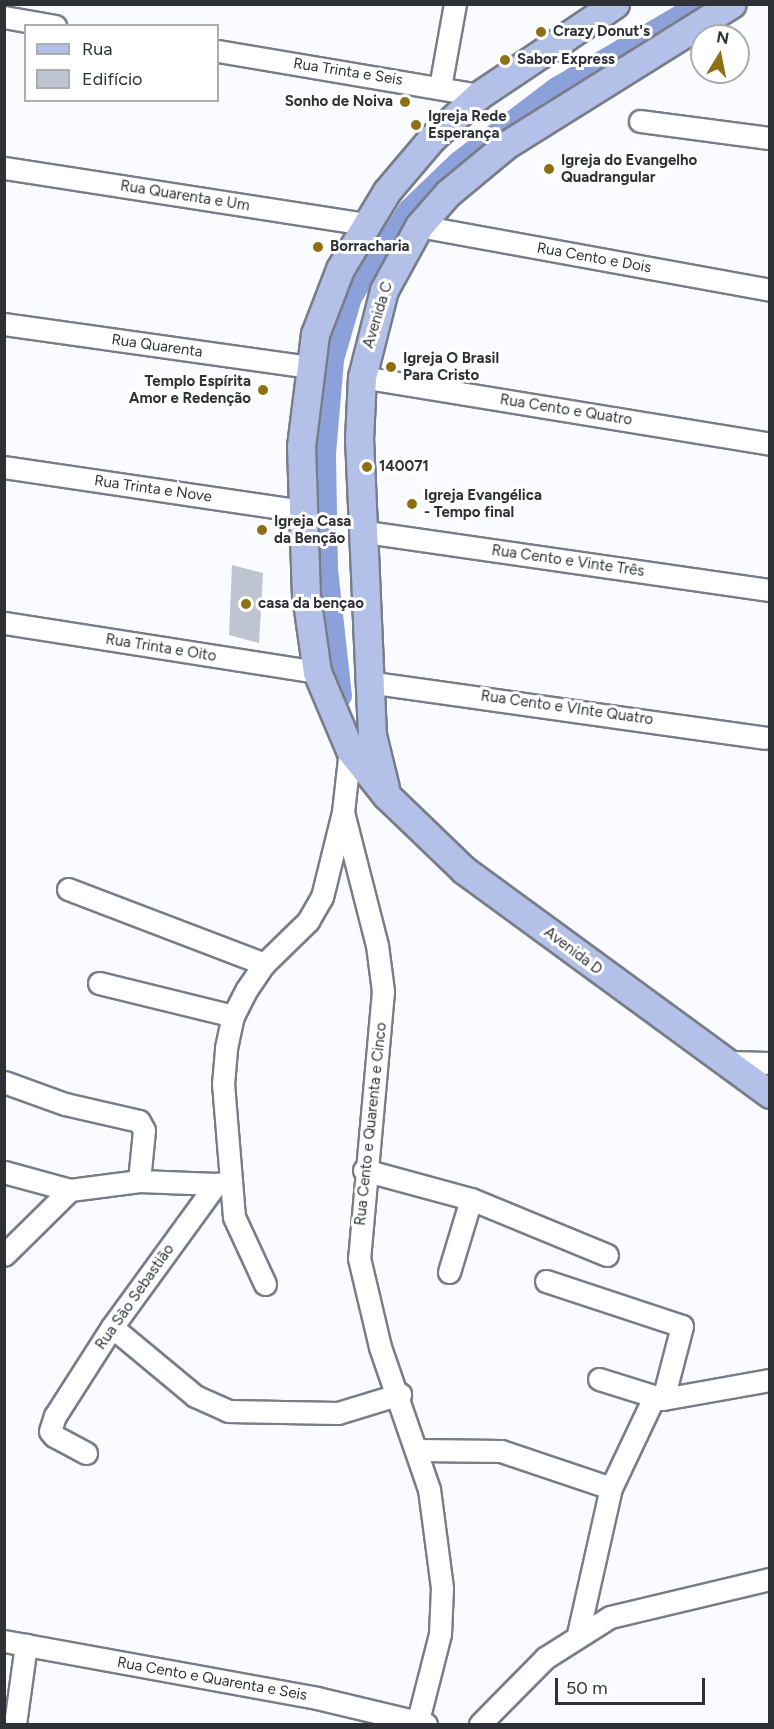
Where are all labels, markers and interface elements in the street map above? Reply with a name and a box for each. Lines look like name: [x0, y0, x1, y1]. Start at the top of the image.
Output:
place label: Crazy Donut's: [553, 23, 650, 41]
legend: [24, 24, 219, 102]
north arrow: [690, 24, 750, 84]
marker: Crazy Donut's: [534, 25, 548, 39]
text: N: [715, 27, 731, 48]
text: Rua: [82, 38, 113, 60]
place label: Sabor Express: [517, 51, 615, 69]
marker: Sabor Express: [498, 53, 512, 67]
street label: Rua Trinta e Seis: [292, 54, 404, 90]
text: Edifício: [82, 68, 143, 90]
place label: Sonho de Noiva: [285, 93, 393, 111]
marker: Sonho de Noiva: [398, 95, 412, 109]
place label: Igreja Rede Esperança: [428, 107, 506, 142]
marker: Igreja Rede Esperança: [409, 118, 423, 132]
place label: Igreja do Evangelho Quadrangular: [561, 151, 697, 186]
marker: Igreja do Evangelho Quadrangular: [542, 162, 556, 176]
street label: Rua Quarenta e Um: [119, 177, 251, 215]
place label: Borracharia: [330, 238, 410, 256]
street label: Rua Cento e Dois: [535, 239, 653, 277]
marker: Borracharia: [311, 240, 325, 254]
street label: Avenida C: [359, 280, 397, 350]
street label: Rua Quarenta: [110, 331, 204, 361]
place label: Igreja O Brasil Para Cristo: [403, 349, 499, 384]
marker: Igreja O Brasil Para Cristo: [384, 360, 398, 374]
place label: Templo Espírita Amor e Redenção: [129, 372, 251, 407]
marker: Templo Espírita Amor e Redenção: [256, 383, 270, 397]
street label: Rua Cento e Quatro: [499, 391, 633, 429]
place label: 140071: [379, 458, 429, 476]
marker: 140071: [360, 460, 374, 474]
street label: Rua Trinta e Nove: [93, 472, 213, 506]
place label: Igreja Evangélica - Tempo final: [424, 486, 542, 521]
marker: Igreja Evangélica - Tempo final: [405, 497, 419, 511]
place label: Igreja Casa da Benção: [274, 512, 351, 547]
marker: Igreja Casa da Benção: [255, 523, 269, 537]
street label: Rua Cento e Vinte Três: [490, 541, 646, 581]
place label: casa da bençao: [258, 595, 364, 613]
marker: casa da bençao: [239, 597, 253, 611]
street label: Rua Trinta e Oito: [104, 630, 218, 666]
street label: Rua Cento e VInte Quatro: [480, 687, 654, 729]
street label: Avenida D: [540, 923, 606, 979]
street label: Rua Cento e Quarenta e Cinco: [351, 1022, 391, 1226]
street label: Rua São Sebastião: [92, 1241, 178, 1353]
street label: Rua Cento e Quarenta e Seis: [116, 1653, 308, 1705]
scale bar: [558, 1666, 708, 1704]
text: 50 m: [566, 1677, 608, 1699]

